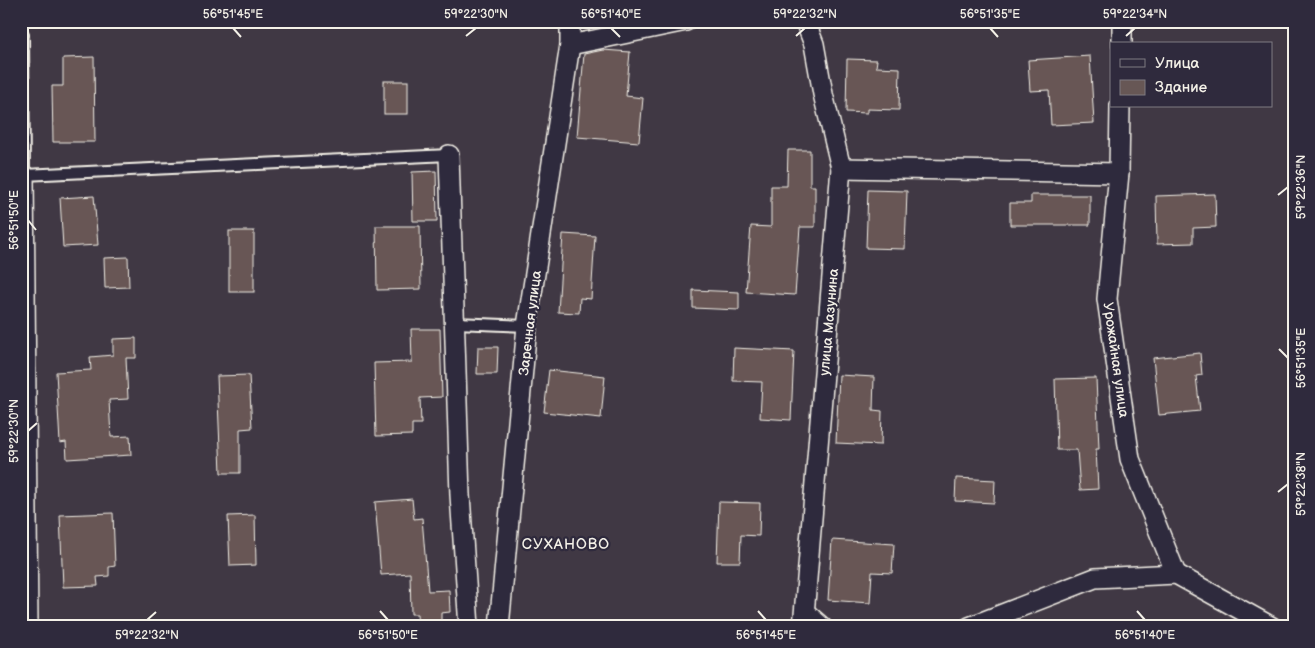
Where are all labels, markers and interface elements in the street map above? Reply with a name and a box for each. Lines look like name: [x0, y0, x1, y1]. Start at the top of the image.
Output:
text: 56°51'45"E: [203, 7, 263, 22]
text: 59°22'30"N: [444, 7, 508, 22]
text: 56°51'40"E: [581, 7, 641, 22]
text: 59°22'32"N: [773, 7, 837, 22]
text: 56°51'35"E: [960, 7, 1020, 22]
text: 59°22'34"N: [1103, 7, 1167, 22]
legend: [1110, 42, 1272, 108]
text: Улица: [1155, 54, 1200, 73]
text: Здание: [1155, 78, 1207, 97]
text: 59°22'36"N: [1294, 155, 1309, 219]
text: 56°51'50"E: [7, 190, 22, 250]
street label: улица Мазунина: [816, 267, 842, 376]
street label: Заречная улица: [515, 269, 545, 377]
street label: Урожайная улица: [1099, 301, 1133, 420]
text: 56°51'35"E: [1294, 328, 1309, 388]
text: 59°22'30"N: [7, 399, 22, 463]
text: 59°22'38"N: [1294, 452, 1309, 516]
district label: СУХАНОВО: [522, 535, 610, 554]
text: 59°22'32"N: [115, 628, 179, 643]
text: 56°51'50"E: [358, 628, 418, 643]
text: 56°51'45"E: [736, 628, 796, 643]
text: 56°51'40"E: [1115, 628, 1175, 643]

